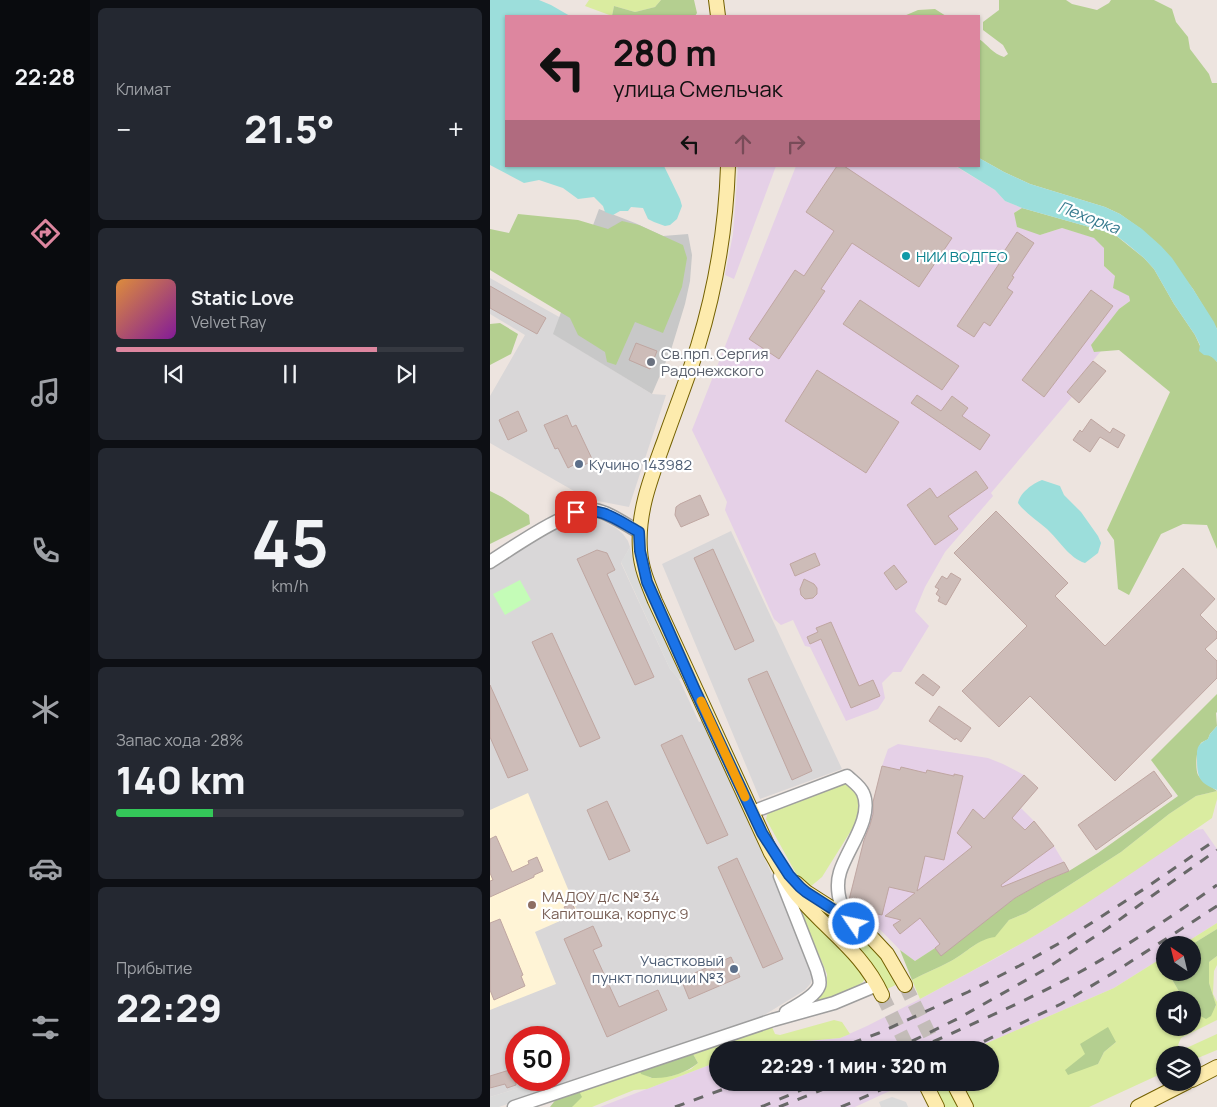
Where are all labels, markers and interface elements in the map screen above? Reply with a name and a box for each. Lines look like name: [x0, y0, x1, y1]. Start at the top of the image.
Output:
text: 280 m: [613, 29, 717, 77]
icon: left: [530, 35, 595, 100]
text: 22:28: [15, 62, 75, 92]
text: улица Смельчак: [613, 74, 783, 104]
text: Климат: [116, 78, 171, 100]
text: 21.5°: [244, 102, 335, 154]
text: −: [116, 110, 131, 148]
text: +: [448, 110, 464, 148]
icon: left: [676, 130, 704, 158]
icon: ahead: [729, 130, 757, 158]
icon: right: [782, 130, 810, 158]
water label: Пехорка: [1055, 195, 1124, 239]
icon: directions: [28, 216, 63, 251]
place label: НИИ ВОДГЕО: [916, 246, 1008, 267]
marker: НИИ ВОДГЕО: [900, 250, 912, 262]
text: Static Love: [191, 285, 294, 311]
text: Velvet Ray: [191, 311, 267, 333]
place label: Св.прп. Сергия Радонежского: [661, 343, 769, 381]
marker: Св.прп. Сергия Радонежского: [645, 356, 657, 368]
icon: previous: [160, 360, 188, 388]
icon: pause: [276, 360, 304, 388]
icon: next: [392, 360, 420, 388]
icon: music: [28, 375, 63, 410]
place label: Кучино 143982: [589, 454, 692, 475]
marker: Кучино 143982: [573, 458, 585, 470]
pin: [555, 491, 597, 533]
text: 45: [251, 498, 329, 587]
icon: arrive: [562, 498, 590, 526]
icon: phone: [28, 533, 63, 568]
text: km/h: [271, 575, 309, 597]
icon: climate: [28, 692, 63, 727]
text: Запас хода · 28%: [116, 729, 243, 751]
text: 140 km: [116, 753, 246, 805]
icon: car: [28, 851, 63, 886]
place label: МАДОУ д/с № 34 Капитошка, корпус 9: [542, 886, 689, 924]
position arrow: [827, 897, 879, 949]
marker: МАДОУ д/с № 34 Капитошка, корпус 9: [526, 899, 538, 911]
north arrow: [1156, 936, 1201, 981]
map controls: [1156, 936, 1201, 1091]
place label: Участковый пункт полиции №3: [592, 950, 724, 988]
text: Прибытие: [116, 957, 192, 979]
marker: Участковый пункт полиции №3: [728, 963, 740, 975]
text: 22:29: [116, 981, 222, 1033]
button: sound: [1156, 991, 1201, 1036]
icon: filters: [28, 1010, 63, 1045]
speed limit sign: 50: [505, 1026, 570, 1091]
button: layers: [1156, 1046, 1201, 1091]
text: 22:29 · 1 мин · 320 m: [761, 1053, 947, 1079]

